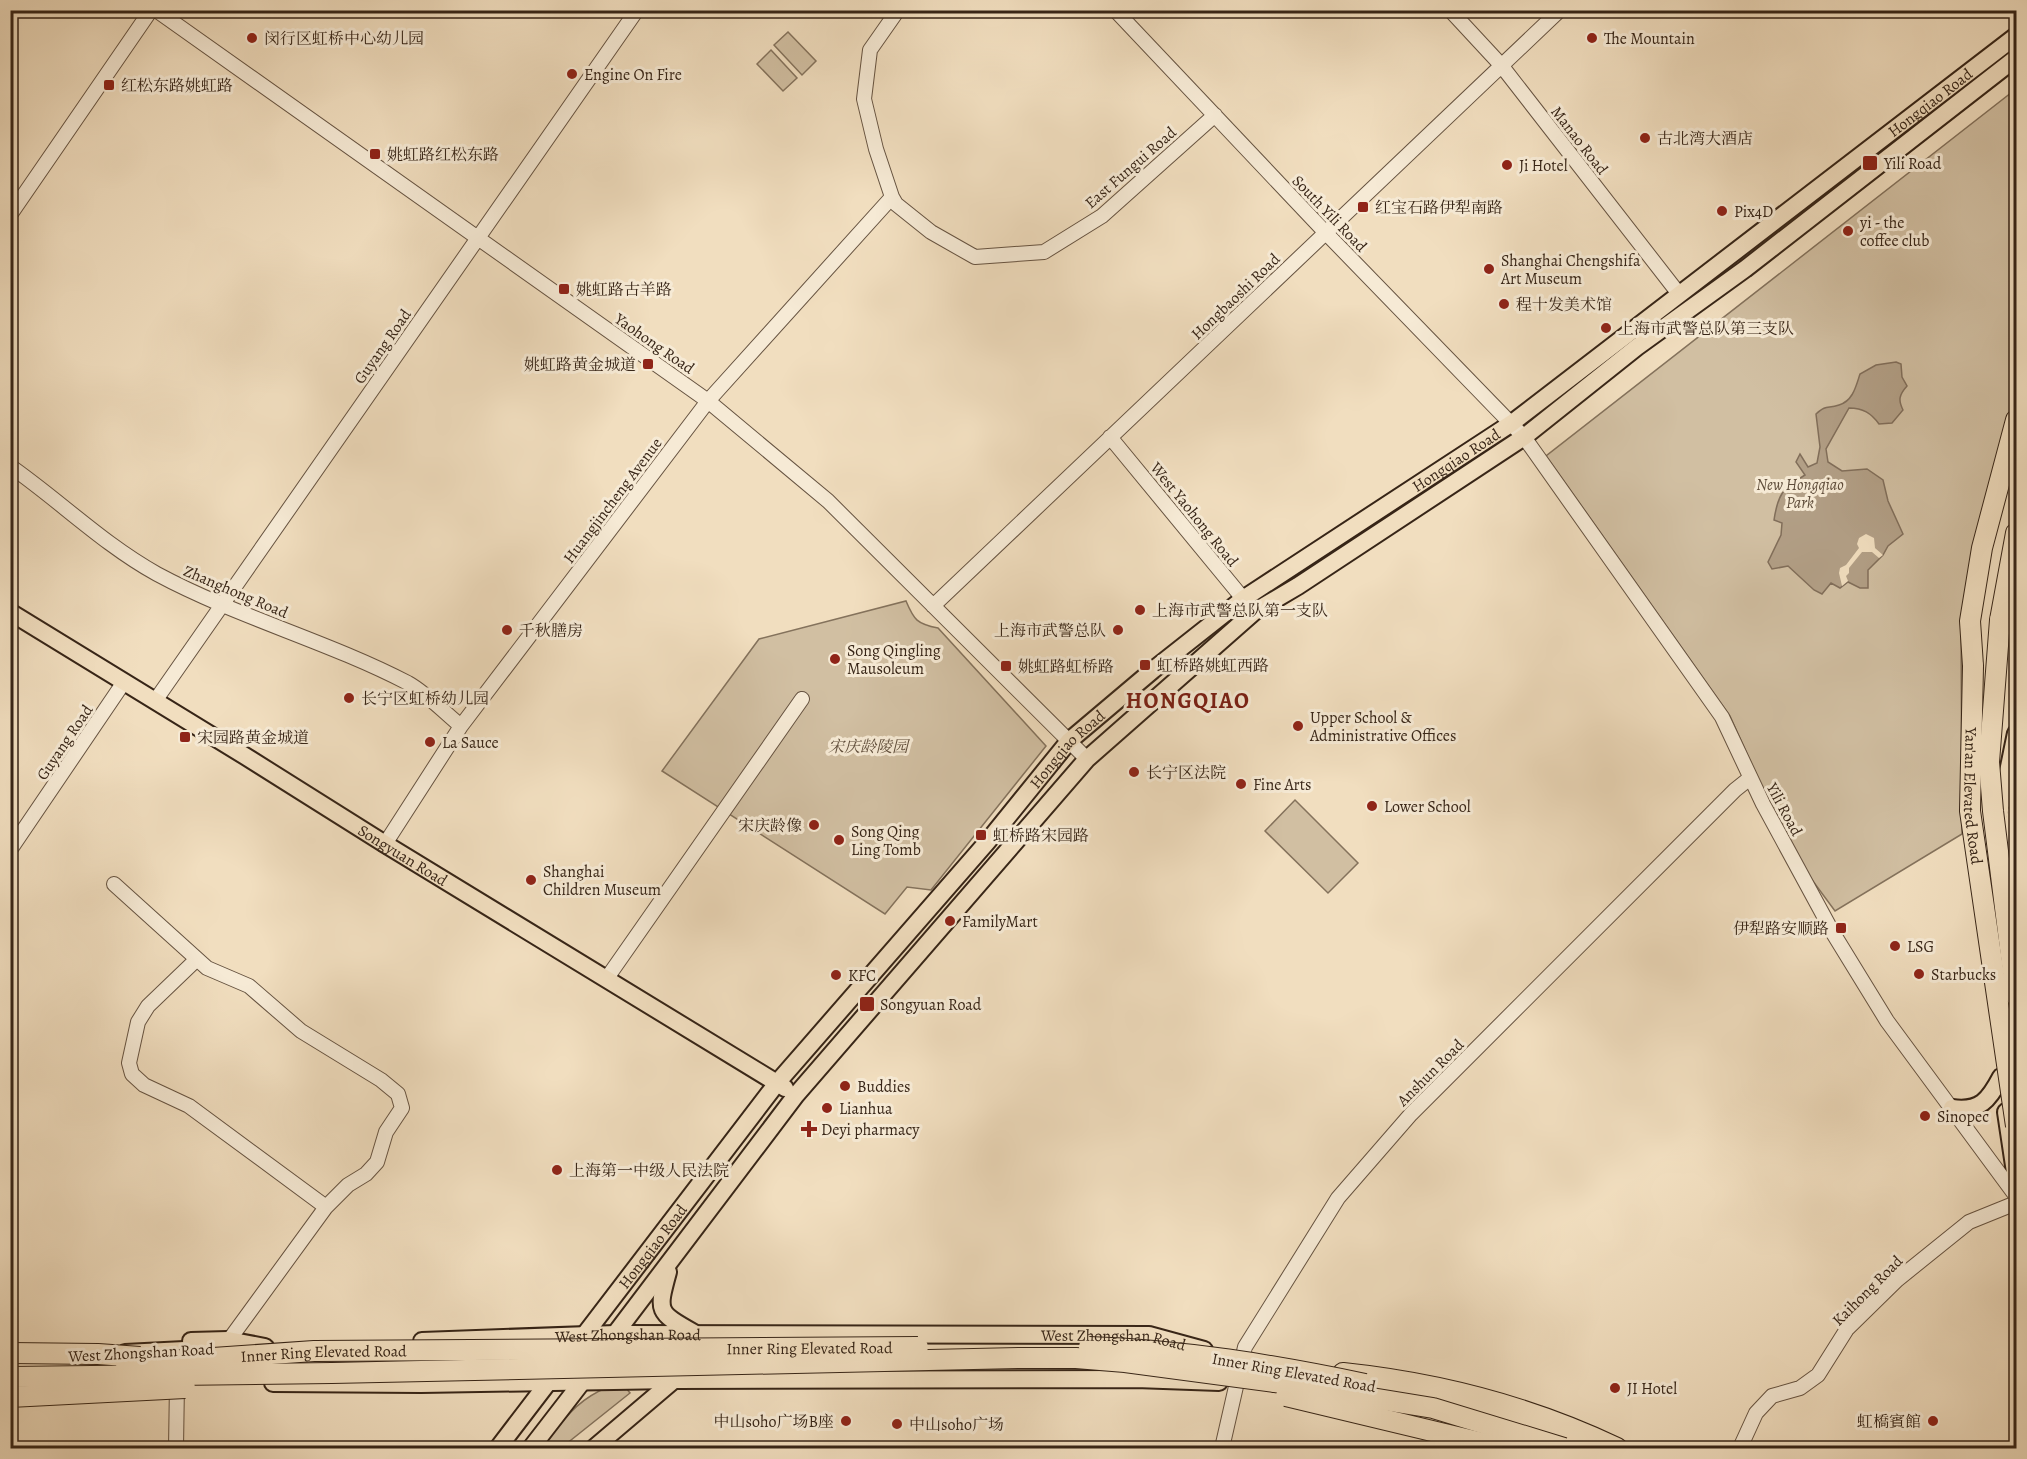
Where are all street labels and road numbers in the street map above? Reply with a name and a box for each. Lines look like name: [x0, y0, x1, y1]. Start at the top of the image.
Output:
street label: Hongqiao Road: [1884, 63, 1978, 143]
street label: Manao Road: [1545, 102, 1613, 180]
street label: East Fungui Road: [1080, 122, 1181, 214]
street label: South Yili Road: [1287, 170, 1372, 257]
street label: Hongbaoshi Road: [1186, 248, 1285, 345]
street label: Guyang Road: [349, 304, 417, 388]
street label: Yaohong Road: [609, 308, 699, 380]
street label: Hongqiao Road: [1408, 424, 1505, 498]
street label: Huangjincheng Avenue: [558, 433, 667, 568]
street label: West Yaohong Road: [1145, 457, 1243, 572]
street label: Zhanghong Road: [180, 560, 292, 624]
street label: Guyang Road: [31, 700, 98, 785]
street label: Hongqiao Road: [1025, 705, 1110, 793]
street label: Yan'an Elevated Road: [1958, 726, 1988, 866]
street label: Yili Road: [1760, 778, 1807, 840]
street label: Songyuan Road: [353, 820, 452, 892]
street label: Anshun Road: [1392, 1034, 1469, 1112]
street label: Hongqiao Road: [614, 1200, 693, 1294]
street label: Kaihong Road: [1828, 1250, 1908, 1331]
street label: West Zhongshan Road: [554, 1324, 701, 1348]
street label: West Zhongshan Road: [1040, 1325, 1189, 1357]
street label: Inner Ring Elevated Road: [726, 1337, 893, 1360]
street label: West Zhongshan Road: [67, 1338, 215, 1368]
street label: Inner Ring Elevated Road: [240, 1340, 407, 1368]
street label: Inner Ring Elevated Road: [1210, 1348, 1378, 1398]

